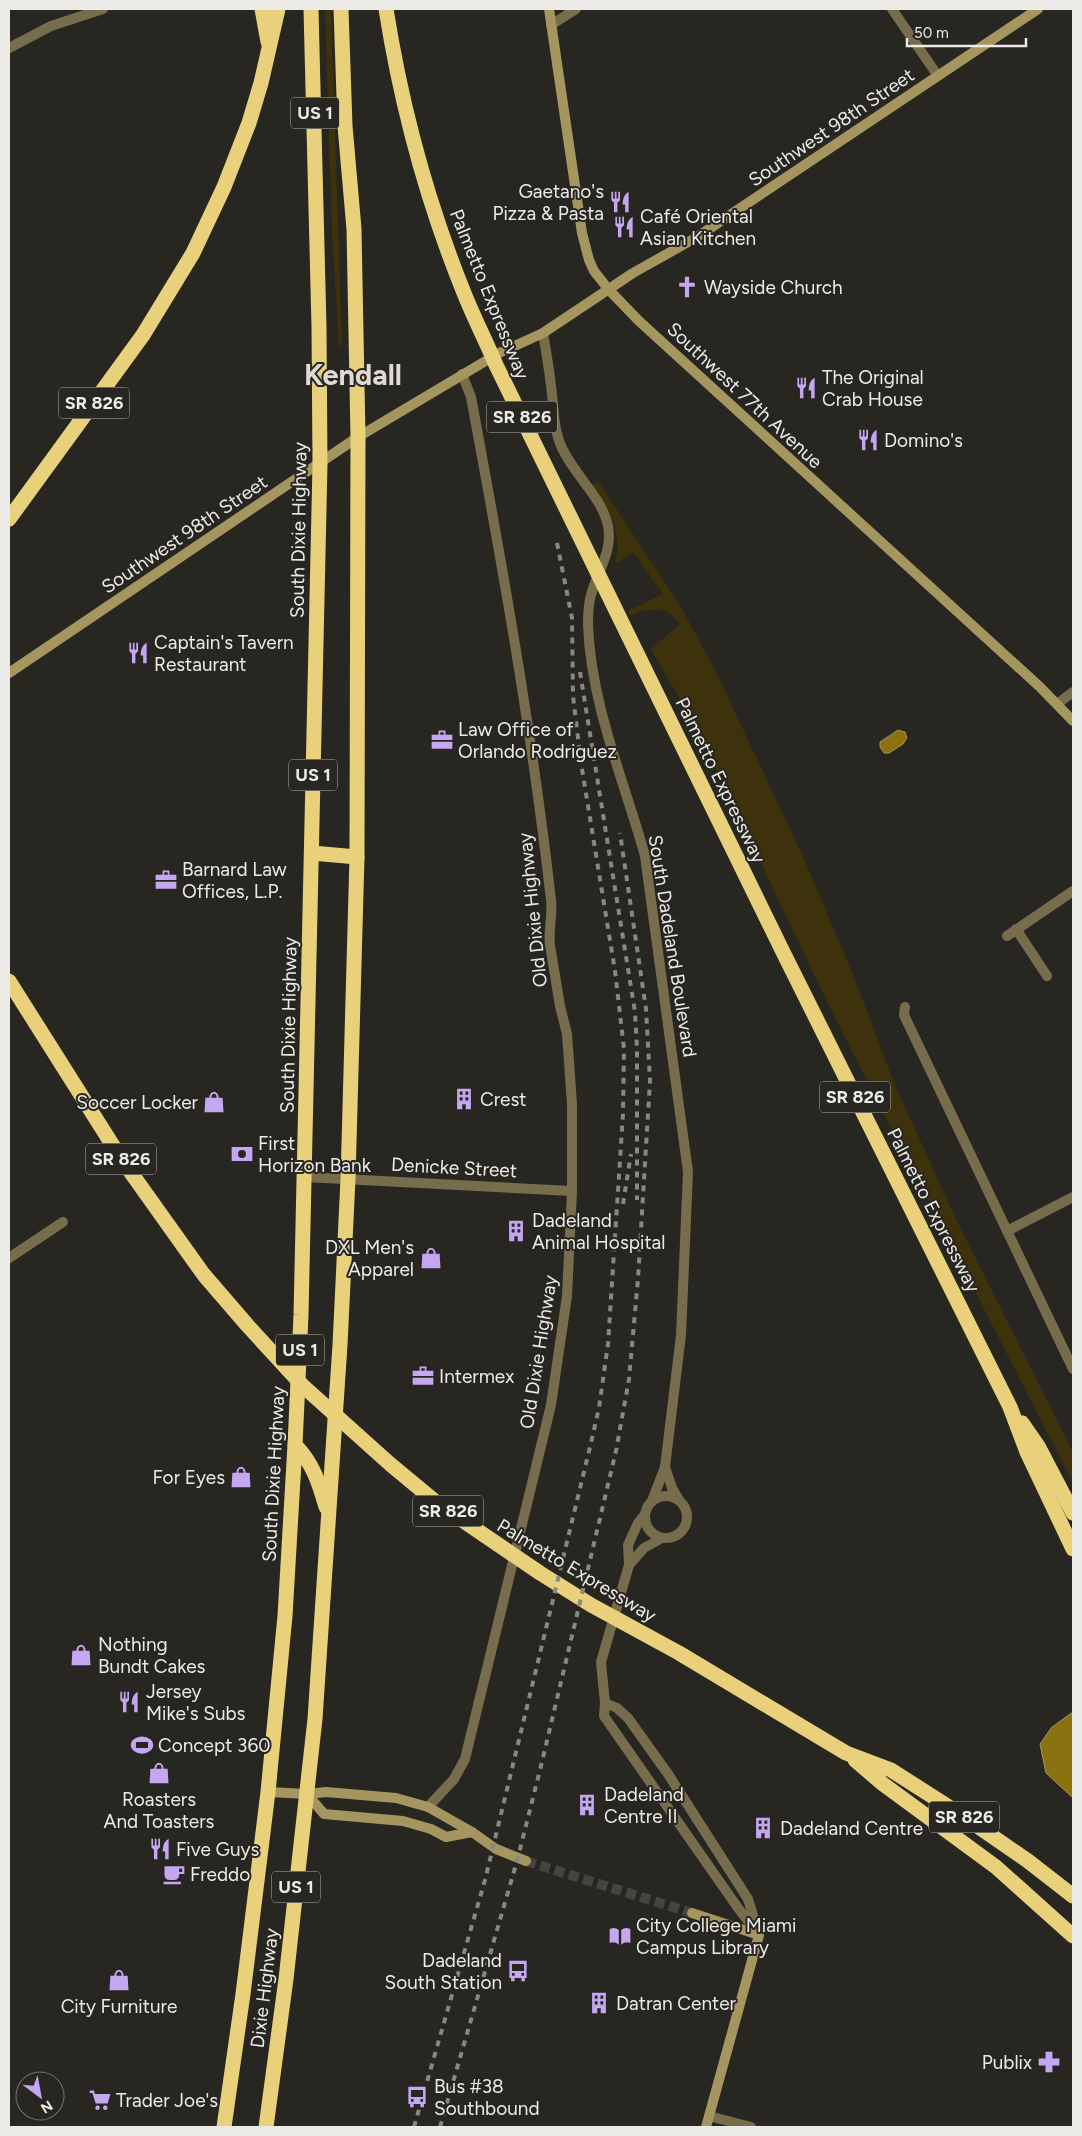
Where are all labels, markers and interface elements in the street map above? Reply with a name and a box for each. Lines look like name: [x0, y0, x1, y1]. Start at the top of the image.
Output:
scale bar: [907, 15, 1026, 47]
text: 50 m: [914, 24, 949, 42]
street label: Southwest 98th Street: [744, 63, 918, 191]
road number: US 1: [291, 98, 339, 128]
place label: Gaetano's Pizza & Pasta: [492, 180, 604, 225]
restaurant icon: Gaetano's Pizza & Pasta: [607, 189, 633, 215]
place label: Café Oriental Asian Kitchen: [640, 205, 756, 250]
street label: Palmetto Expressway: [445, 206, 534, 383]
restaurant icon: Café Oriental Asian Kitchen: [611, 214, 637, 240]
church icon: Wayside Church: [674, 274, 700, 300]
place label: Wayside Church: [704, 276, 843, 299]
street label: Southwest 77th Avenue: [662, 317, 827, 473]
district label: Kendall: [304, 357, 402, 392]
place label: The Original Crab House: [822, 366, 924, 411]
restaurant icon: The Original Crab House: [793, 375, 819, 401]
road number: SR 826: [59, 388, 129, 418]
road number: SR 826: [487, 402, 557, 432]
restaurant icon: Domino's: [855, 427, 881, 453]
place label: Domino's: [884, 429, 963, 452]
street label: South Dixie Highway: [285, 442, 312, 618]
street label: Southwest 98th Street: [97, 470, 271, 598]
place label: Captain's Tavern Restaurant: [154, 631, 294, 676]
restaurant icon: Captain's Tavern Restaurant: [125, 640, 151, 666]
street label: Palmetto Expressway: [670, 694, 771, 867]
place label: Law Office of Orlando Rodriguez: [458, 718, 617, 763]
office icon: Law Office of Orlando Rodriguez: [429, 727, 455, 753]
road number: US 1: [289, 760, 337, 790]
street label: Old Dixie Highway: [513, 832, 552, 988]
street label: South Dadeland Boulevard: [644, 833, 701, 1059]
place label: Barnard Law Offices, L.P.: [182, 858, 287, 903]
office icon: Barnard Law Offices, L.P.: [153, 867, 179, 893]
street label: South Dixie Highway: [275, 937, 302, 1113]
road number: SR 826: [820, 1082, 890, 1112]
building icon: Crest: [451, 1086, 477, 1112]
place label: Crest: [480, 1088, 527, 1111]
shop icon: Soccer Locker: [201, 1089, 227, 1115]
place label: Soccer Locker: [76, 1091, 199, 1114]
street label: Palmetto Expressway: [882, 1124, 985, 1296]
place label: First Horizon Bank: [258, 1132, 372, 1177]
bank icon: First Horizon Bank: [229, 1141, 255, 1167]
road number: SR 826: [86, 1144, 156, 1174]
street label: Denicke Street: [390, 1153, 517, 1182]
place label: Dadeland Animal Hospital: [532, 1209, 665, 1254]
building icon: Dadeland Animal Hospital: [503, 1218, 529, 1244]
place label: DXL Men's Apparel: [325, 1236, 414, 1281]
shop icon: DXL Men's Apparel: [418, 1245, 444, 1271]
street label: Old Dixie Highway: [515, 1274, 562, 1431]
road number: US 1: [276, 1334, 324, 1366]
office icon: Intermex: [410, 1363, 436, 1389]
place label: Intermex: [439, 1365, 514, 1388]
street label: South Dixie Highway: [257, 1385, 290, 1563]
shop icon: For Eyes: [228, 1464, 254, 1490]
place label: For Eyes: [152, 1466, 225, 1489]
road number: SR 826: [413, 1495, 483, 1526]
street label: Palmetto Expressway: [493, 1514, 660, 1627]
place label: Nothing Bundt Cakes: [98, 1633, 206, 1678]
shop icon: Nothing Bundt Cakes: [68, 1642, 94, 1668]
place label: Jersey Mike's Subs: [146, 1680, 246, 1725]
restaurant icon: Jersey Mike's Subs: [116, 1689, 142, 1715]
sports icon: Concept 360: [129, 1732, 155, 1758]
place label: Concept 360: [158, 1734, 270, 1757]
shop icon: Roasters And Toasters: [146, 1760, 172, 1786]
place label: Dadeland Centre II: [604, 1783, 684, 1828]
place label: Roasters And Toasters: [104, 1788, 215, 1833]
building icon: Dadeland Centre II: [574, 1792, 600, 1818]
road number: SR 826: [929, 1801, 999, 1832]
building icon: Dadeland Centre: [750, 1815, 776, 1841]
place label: Dadeland Centre: [780, 1817, 923, 1840]
restaurant icon: Five Guys: [147, 1836, 173, 1862]
place label: Five Guys: [176, 1838, 259, 1861]
cafe icon: Freddo: [161, 1861, 187, 1887]
place label: Freddo: [190, 1863, 250, 1886]
road number: US 1: [272, 1871, 320, 1902]
place label: City College Miami Campus Library: [636, 1914, 796, 1959]
library icon: City College Miami Campus Library: [607, 1923, 633, 1949]
street label: Dixie Highway: [246, 1927, 283, 2049]
place label: Dadeland South Station: [385, 1949, 502, 1994]
bus stop icon: Dadeland South Station: [505, 1958, 531, 1984]
shop icon: City Furniture: [106, 1967, 132, 1993]
building icon: Datran Center: [586, 1990, 612, 2016]
place label: Datran Center: [616, 1992, 737, 2015]
place label: City Furniture: [61, 1995, 177, 2018]
pharmacy icon: Publix: [1036, 2049, 1062, 2075]
place label: Publix: [982, 2051, 1032, 2074]
north arrow: [15, 2071, 65, 2121]
place label: Bus #38 Southbound: [434, 2075, 540, 2120]
bus stop icon: Bus #38 Southbound: [404, 2084, 430, 2110]
supermarket icon: Trader Joe's: [87, 2087, 113, 2113]
place label: Trader Joe's: [116, 2089, 218, 2112]
text: N: [38, 2097, 56, 2117]

